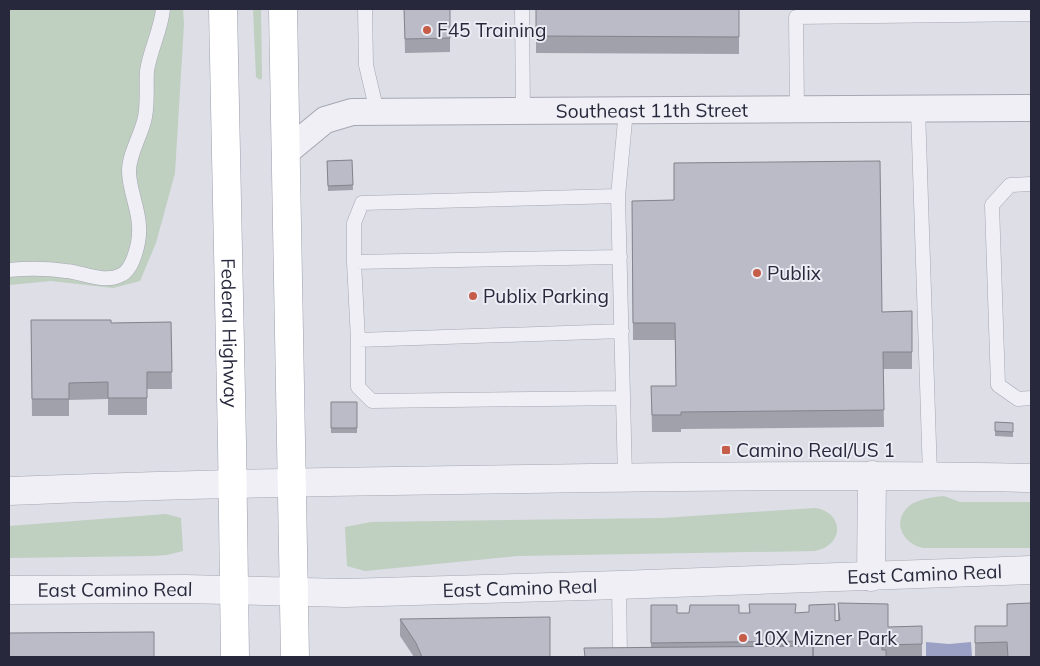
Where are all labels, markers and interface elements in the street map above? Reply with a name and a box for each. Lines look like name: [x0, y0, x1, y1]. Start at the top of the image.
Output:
place label: F45 Training: [437, 18, 546, 42]
marker: F45 Training: [421, 24, 433, 36]
street label: Southeast 11th Street: [556, 98, 749, 123]
street label: Federal Highway: [216, 258, 243, 408]
place label: Publix: [767, 261, 821, 285]
marker: Publix: [751, 267, 763, 279]
place label: Publix Parking: [483, 284, 609, 308]
marker: Publix Parking: [467, 290, 479, 302]
place label: Camino Real/US 1: [736, 438, 895, 462]
marker: Camino Real/US 1: [720, 444, 732, 456]
street label: East Camino Real: [847, 559, 1002, 589]
street label: East Camino Real: [442, 574, 598, 602]
street label: East Camino Real: [37, 577, 193, 602]
place label: 10X Mizner Park: [753, 626, 897, 650]
marker: 10X Mizner Park: [737, 632, 749, 644]

